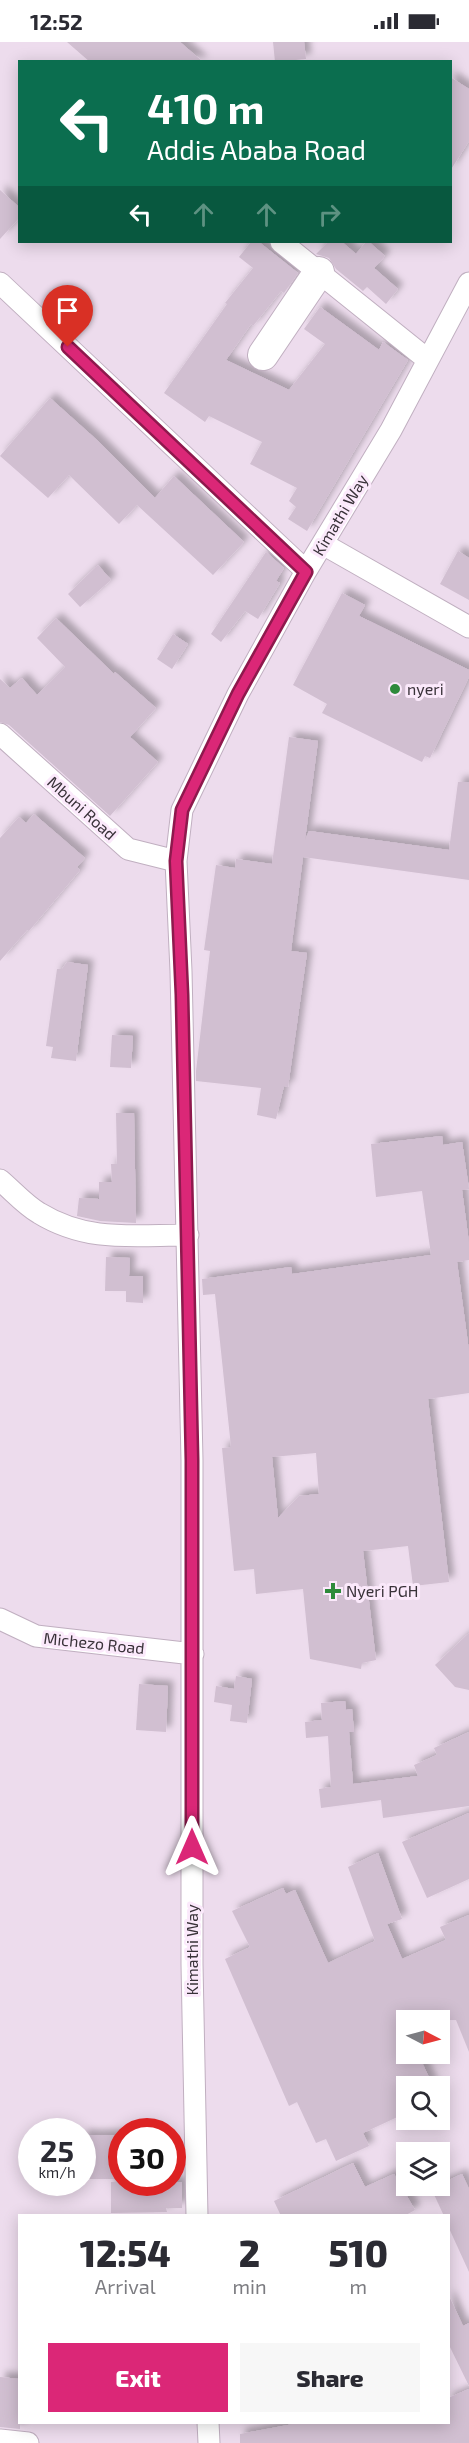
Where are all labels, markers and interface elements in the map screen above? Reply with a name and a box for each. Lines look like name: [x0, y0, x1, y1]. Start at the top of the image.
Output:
text: 12:52: [30, 8, 83, 34]
text: 410 m: [147, 82, 264, 132]
icon: left: [48, 84, 126, 162]
text: Addis Ababa Road: [147, 133, 366, 165]
icon: left: [124, 198, 157, 231]
icon: ahead: [187, 198, 220, 231]
icon: ahead: [250, 198, 283, 231]
icon: right: [313, 198, 346, 231]
pin: [42, 285, 93, 347]
icon: arrive: [51, 294, 84, 327]
street label: Kimathi Way: [308, 470, 371, 559]
place label: nyeri: [407, 679, 444, 698]
marker: nyeri: [388, 682, 402, 696]
street label: Mbuni Road: [44, 772, 121, 843]
place label: Nyeri PGH: [346, 1581, 418, 1600]
marker: Nyeri PGH: [324, 1582, 342, 1600]
street label: Michezo Road: [43, 1628, 145, 1657]
position arrow: [160, 1815, 224, 1879]
street label: Kimathi Way: [182, 1904, 201, 1996]
north arrow: [396, 2010, 450, 2064]
map controls: [396, 2010, 450, 2196]
button: search: [396, 2076, 450, 2130]
speed limit sign: 30: [108, 2118, 186, 2196]
text: 25: [40, 2132, 74, 2168]
button: layers: [396, 2142, 450, 2196]
text: km/h: [38, 2163, 76, 2181]
text: 12:54: [80, 2231, 171, 2274]
text: 2: [239, 2231, 260, 2274]
text: 510: [328, 2231, 388, 2274]
text: Arrival: [95, 2274, 156, 2298]
text: min: [232, 2274, 267, 2298]
text: m: [350, 2274, 367, 2298]
button: Exit: [48, 2343, 228, 2412]
button: Share: [240, 2343, 420, 2412]

